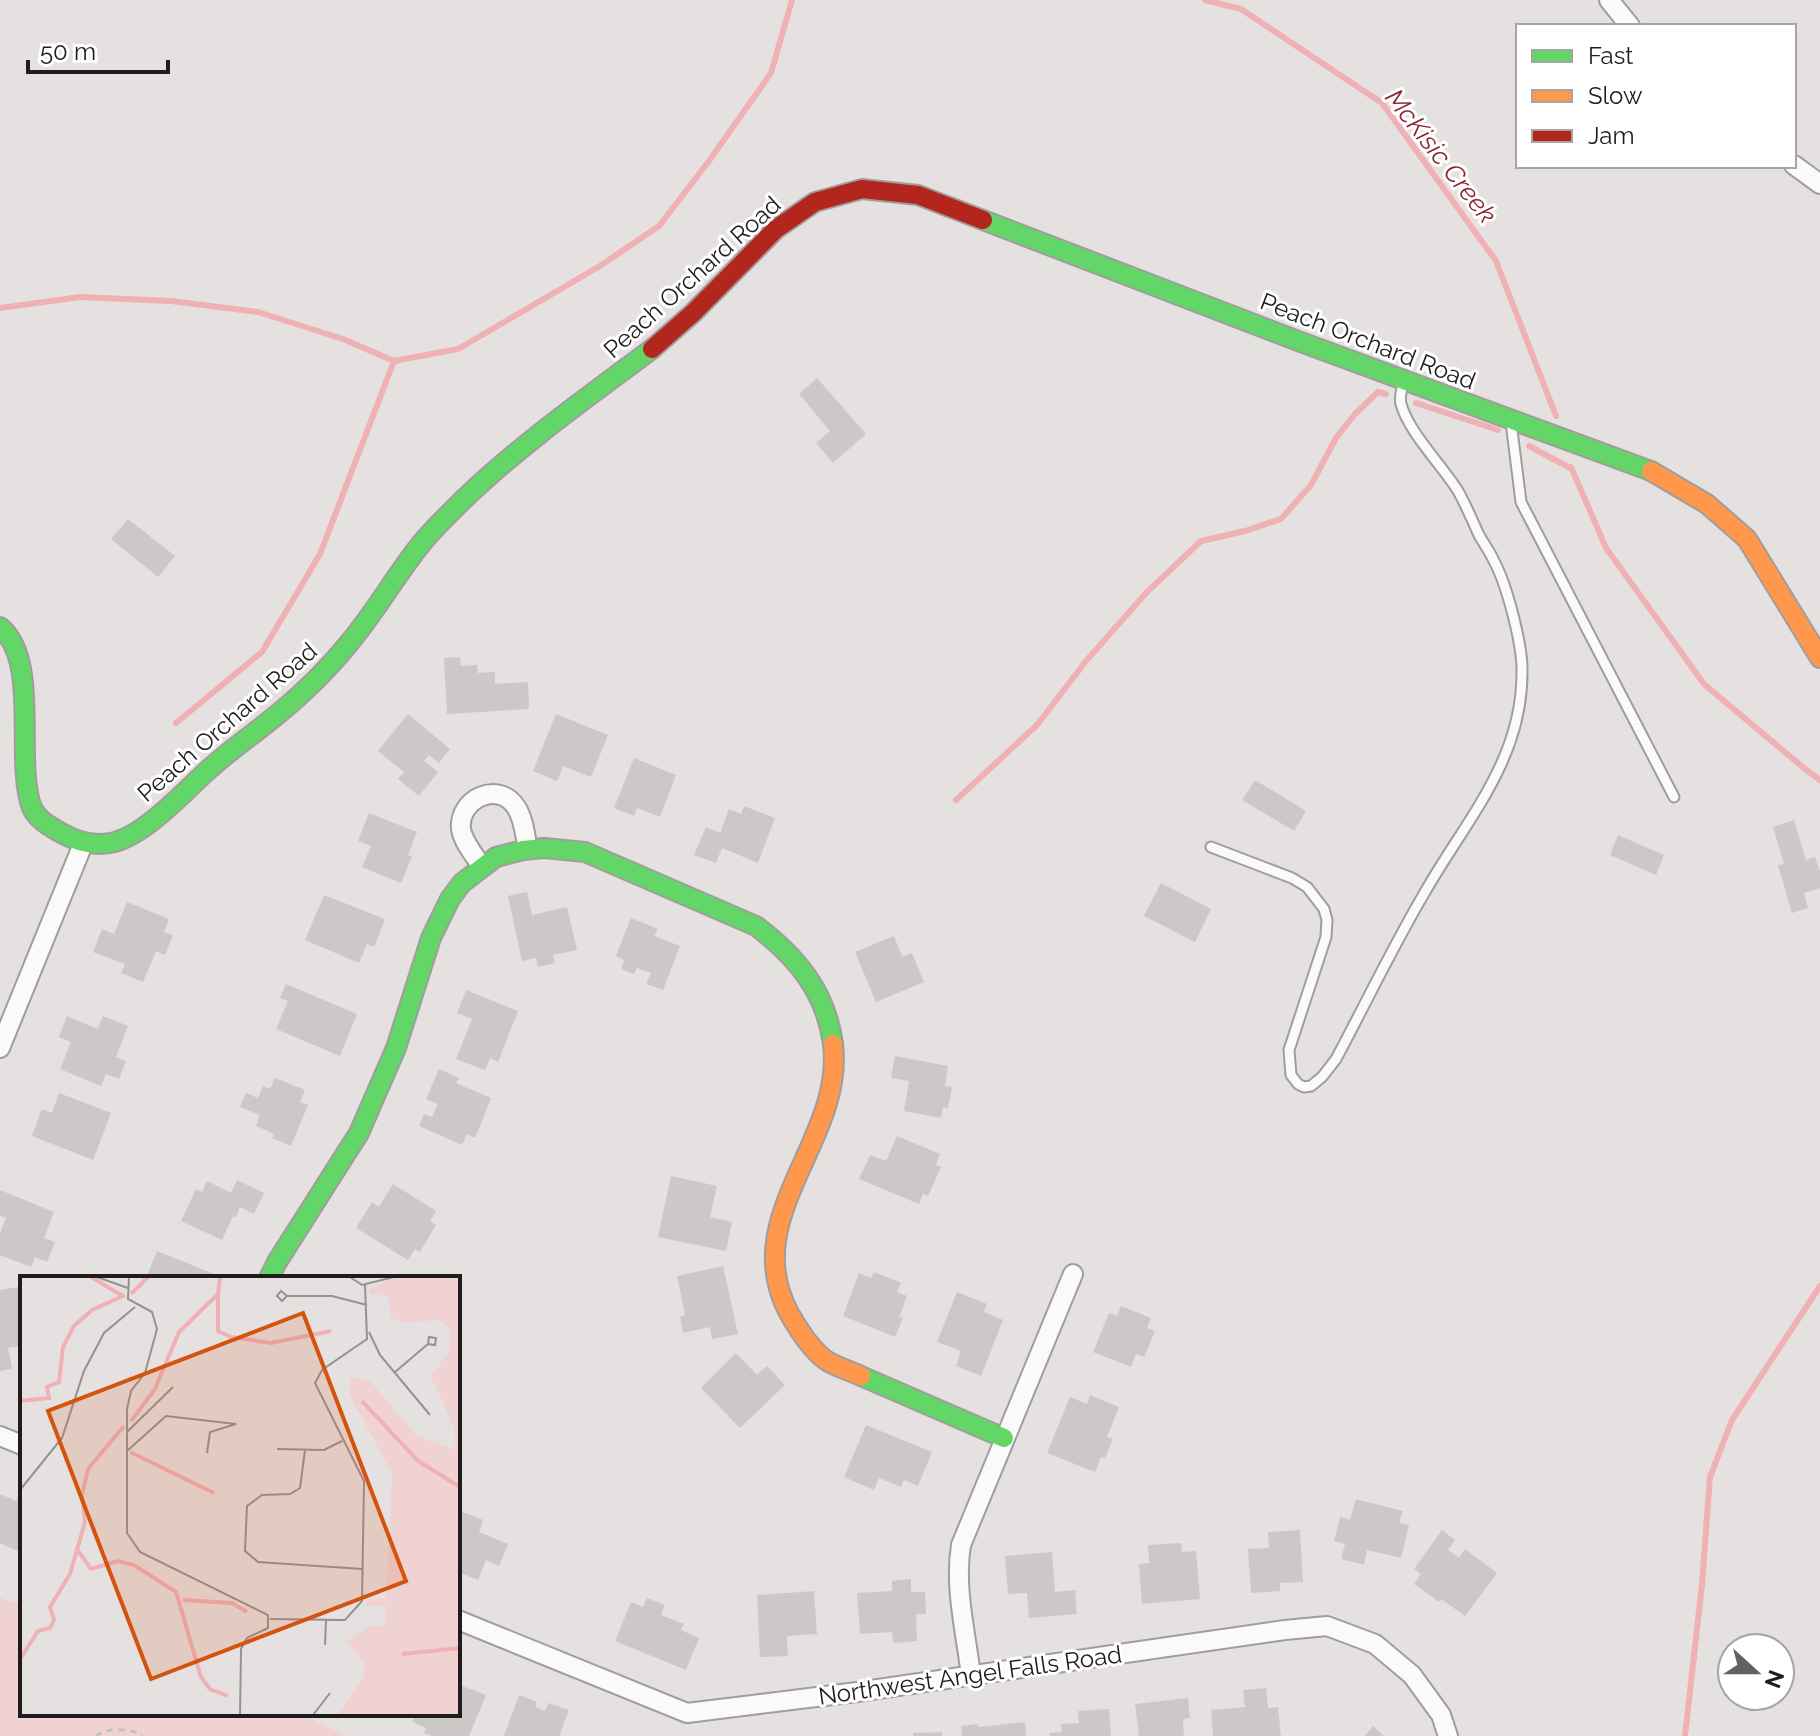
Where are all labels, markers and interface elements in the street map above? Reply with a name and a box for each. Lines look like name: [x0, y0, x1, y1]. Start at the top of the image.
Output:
scale bar: [28, 24, 168, 74]
legend: [1516, 24, 1796, 168]
text: 50 m: [40, 37, 96, 66]
text: Fast: [1588, 41, 1633, 70]
text: Slow: [1588, 81, 1643, 110]
water label: McKisic Creek: [1379, 83, 1503, 229]
text: Jam: [1588, 121, 1634, 150]
street label: Peach Orchard Road: [598, 190, 786, 364]
street label: Peach Orchard Road: [1256, 287, 1480, 395]
street label: Peach Orchard Road: [131, 636, 323, 808]
inset map: [20, 1276, 460, 1716]
north arrow: [1716, 1632, 1796, 1712]
street label: Northwest Angel Falls Road: [816, 1639, 1124, 1711]
text: N: [1760, 1667, 1790, 1692]

